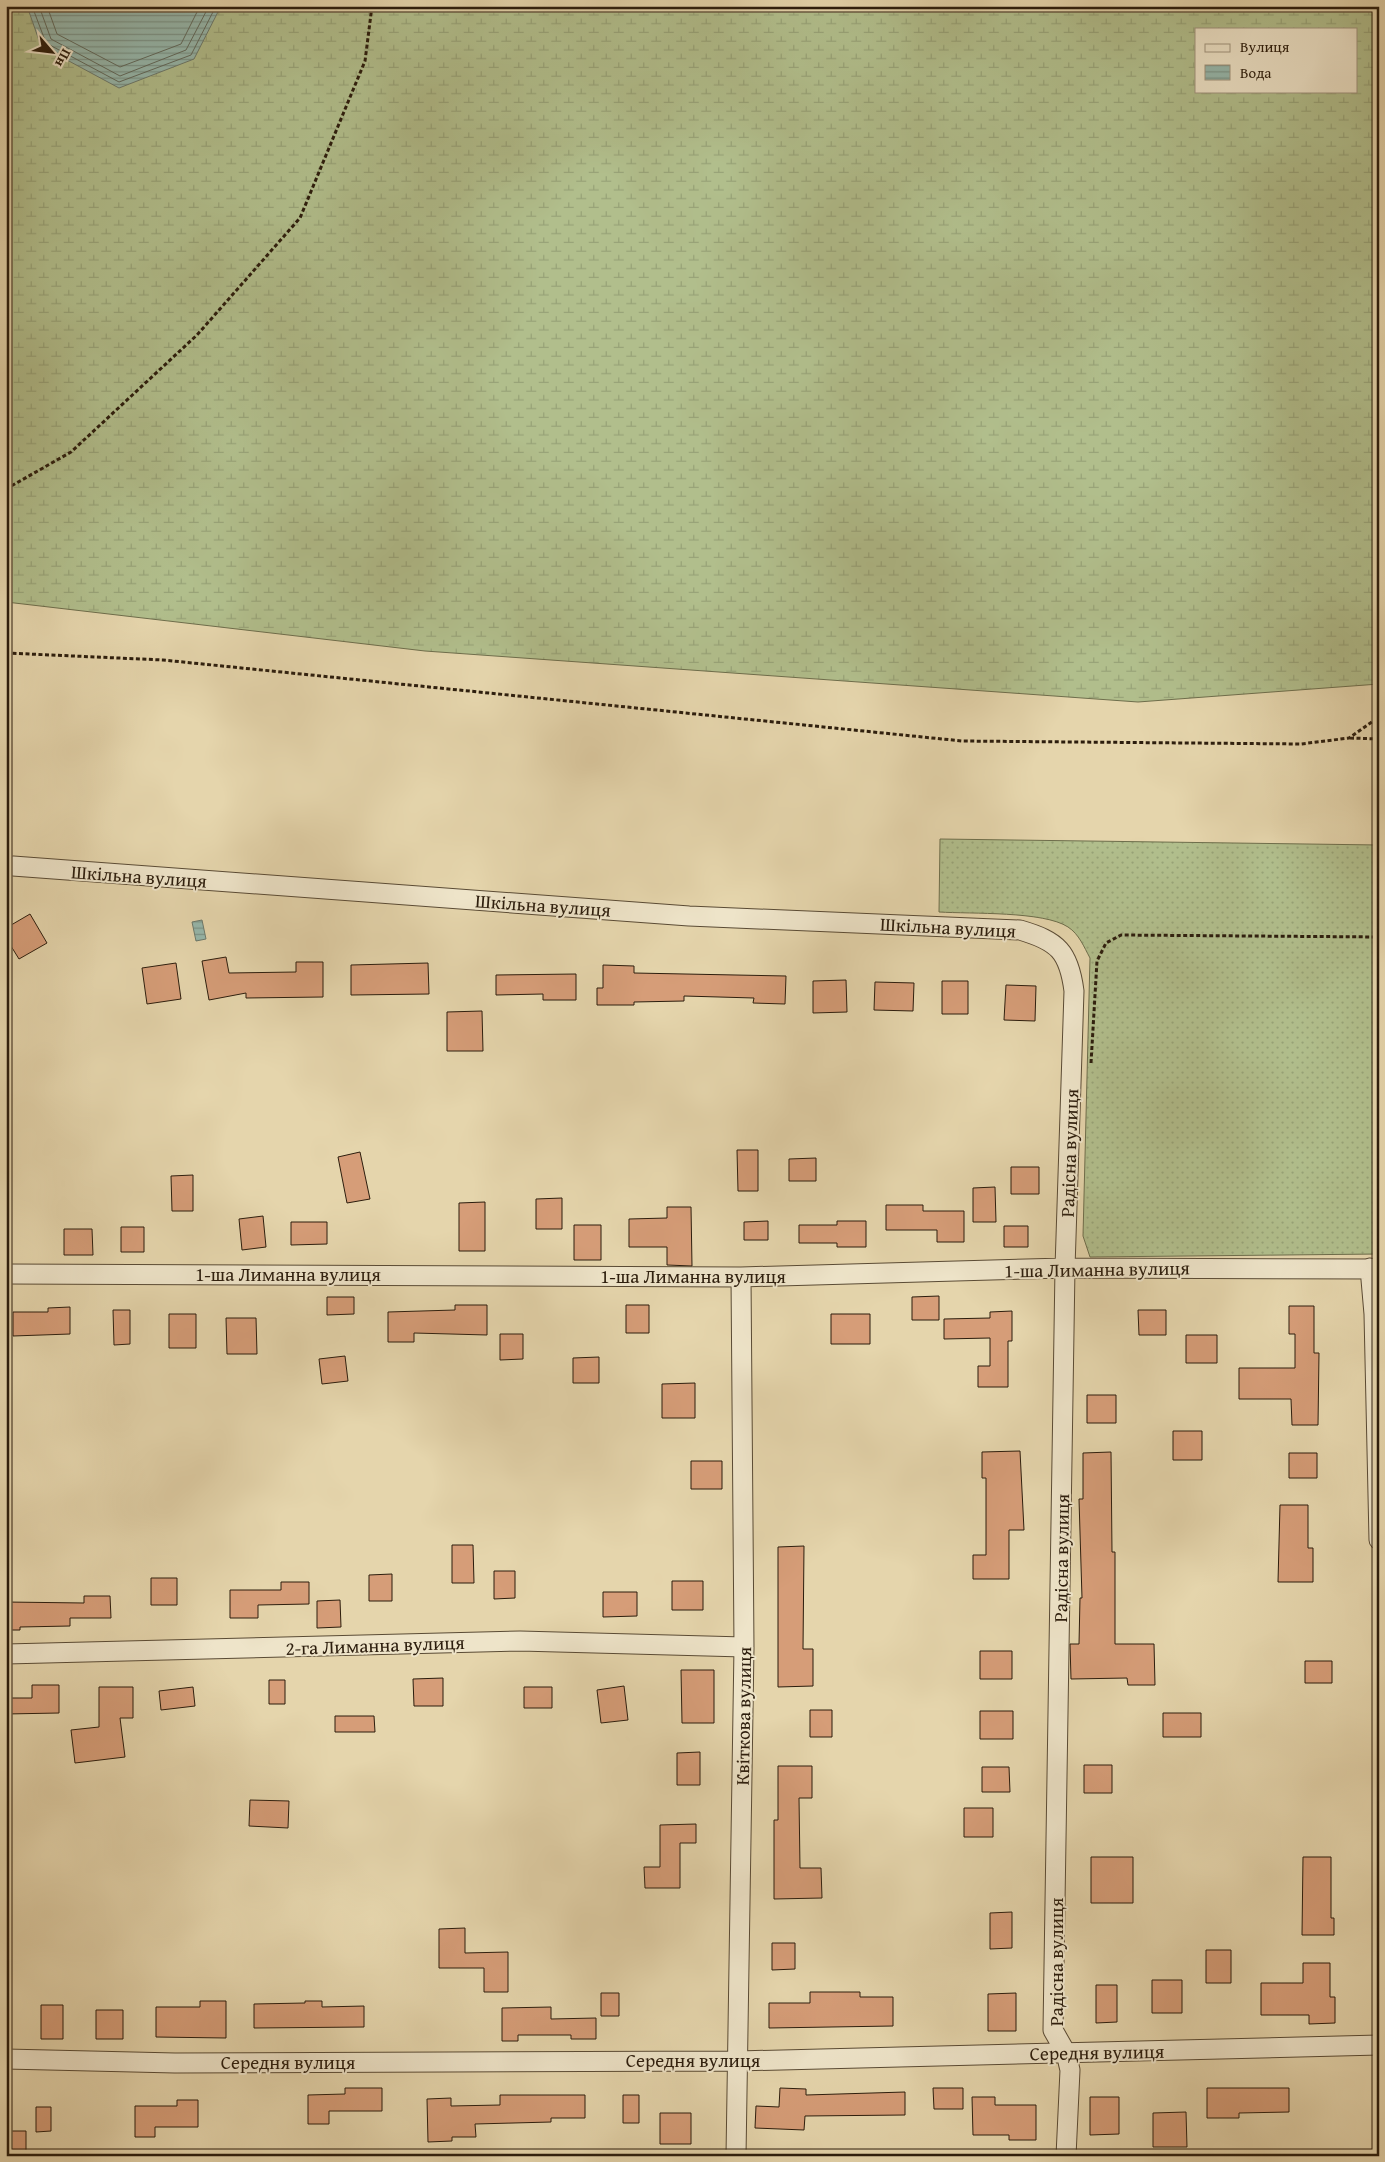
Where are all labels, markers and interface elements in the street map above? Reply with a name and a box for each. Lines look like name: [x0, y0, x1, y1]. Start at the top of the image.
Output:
north arrow: [28, 28, 78, 78]
legend: [1195, 28, 1358, 92]
text: Вулиця: [1240, 36, 1290, 57]
text: Пн: [50, 45, 77, 71]
text: Вода: [1240, 62, 1272, 83]
street label: Шкільна вулиця: [70, 857, 208, 895]
street label: Шкільна вулиця: [474, 886, 612, 924]
street label: Шкільна вулиця: [879, 909, 1017, 945]
street label: Радісна вулиця: [1053, 1088, 1085, 1218]
street label: 1-ша Лиманна вулиця: [1004, 1253, 1190, 1285]
street label: 1-ша Лиманна вулиця: [195, 1260, 381, 1288]
street label: 1-ша Лиманна вулиця: [600, 1262, 786, 1290]
street label: Радісна вулиця: [1046, 1493, 1076, 1623]
street label: 2-га Лиманна вулиця: [285, 1628, 465, 1662]
street label: Квіткова вулиця: [728, 1646, 758, 1786]
street label: Радісна вулиця: [1042, 1897, 1070, 2026]
street label: Середня вулиця: [1029, 2037, 1165, 2067]
street label: Середня вулиця: [626, 2046, 761, 2074]
street label: Середня вулиця: [221, 2048, 356, 2076]

